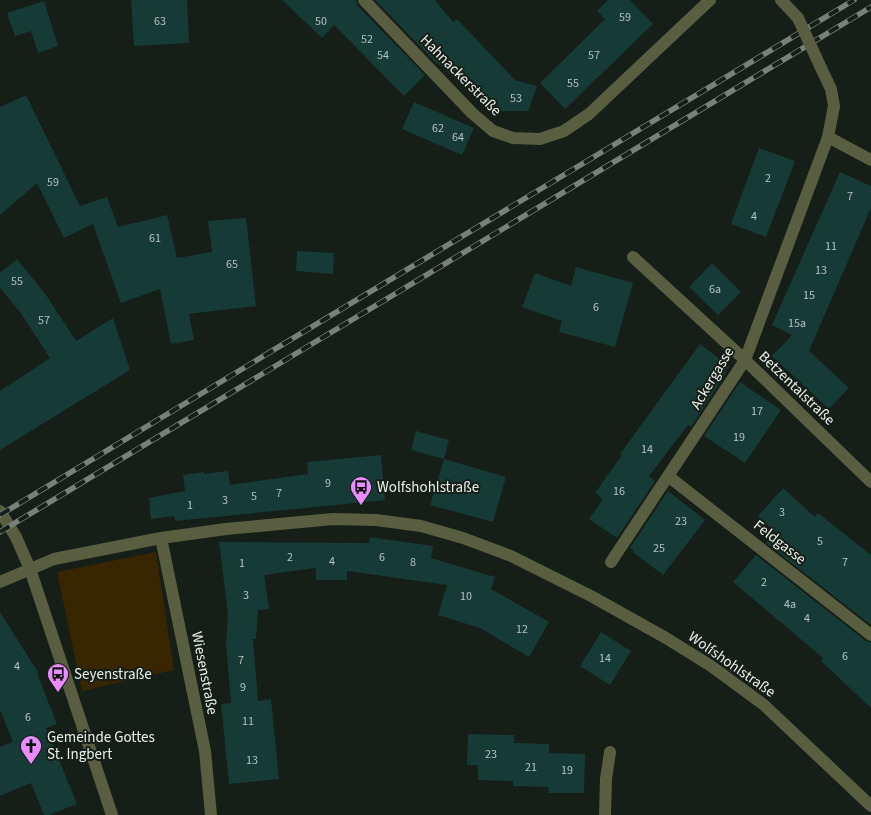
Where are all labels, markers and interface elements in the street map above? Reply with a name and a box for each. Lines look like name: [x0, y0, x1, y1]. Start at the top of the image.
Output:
house number: 59: [619, 9, 631, 26]
house number: 63: [154, 13, 166, 30]
house number: 50: [315, 13, 327, 30]
street label: Hahnackerstraße: [415, 30, 506, 121]
house number: 52: [361, 31, 373, 48]
house number: 54: [377, 47, 389, 64]
house number: 57: [588, 47, 600, 64]
house number: 55: [567, 75, 579, 92]
house number: 53: [510, 90, 522, 107]
house number: 62: [432, 120, 444, 137]
house number: 64: [452, 129, 464, 146]
house number: 2: [765, 170, 771, 187]
house number: 59: [47, 174, 59, 191]
house number: 7: [847, 188, 853, 205]
house number: 4: [751, 208, 757, 225]
house number: 61: [149, 230, 161, 247]
house number: 11: [825, 238, 837, 255]
house number: 65: [226, 256, 238, 273]
house number: 13: [815, 262, 827, 279]
house number: 55: [11, 273, 23, 290]
house number: 6a: [709, 281, 721, 298]
house number: 15: [803, 287, 815, 304]
house number: 6: [593, 299, 599, 316]
house number: 57: [38, 312, 50, 329]
house number: 15a: [788, 315, 806, 332]
street label: Ackergasse: [686, 343, 739, 413]
street label: Betzentalstraße: [754, 347, 839, 430]
house number: 17: [751, 403, 763, 420]
house number: 19: [733, 429, 745, 446]
house number: 14: [641, 441, 653, 458]
house number: 9: [325, 475, 331, 492]
bus stop icon: Wolfshohlstraße: [349, 475, 373, 506]
place label: Wolfshohlstraße: [377, 477, 479, 498]
house number: 16: [613, 483, 625, 500]
house number: 7: [276, 485, 282, 502]
house number: 5: [251, 488, 257, 505]
house number: 3: [222, 492, 228, 509]
house number: 1: [187, 497, 193, 514]
house number: 3: [779, 504, 785, 521]
house number: 23: [675, 513, 687, 530]
street label: Feldgasse: [749, 515, 810, 570]
house number: 5: [817, 533, 823, 550]
house number: 25: [653, 540, 665, 557]
house number: 2: [287, 549, 293, 566]
house number: 6: [379, 549, 385, 566]
house number: 4: [329, 553, 335, 570]
house number: 8: [410, 554, 416, 571]
house number: 7: [842, 554, 848, 571]
house number: 1: [239, 555, 245, 572]
house number: 2: [761, 574, 767, 591]
house number: 3: [243, 587, 249, 604]
house number: 10: [460, 588, 472, 605]
house number: 4a: [784, 596, 796, 613]
house number: 4: [804, 610, 810, 627]
house number: 12: [516, 621, 528, 638]
street label: Wolfshohlstraße: [684, 627, 780, 702]
street label: Wiesenstraße: [186, 630, 223, 717]
house number: 6: [842, 648, 848, 665]
house number: 14: [599, 650, 611, 667]
house number: 7: [238, 652, 244, 669]
house number: 4: [14, 658, 20, 675]
bus stop icon: Seyenstraße: [46, 662, 70, 693]
place label: Seyenstraße: [74, 664, 152, 685]
house number: 9: [240, 679, 246, 696]
house number: 6: [25, 709, 31, 726]
house number: 11: [242, 713, 254, 730]
place label: Gemeinde Gottes St. Ingbert: [47, 727, 155, 765]
church icon: Gemeinde Gottes St. Ingbert: [19, 734, 43, 765]
house number: 23: [485, 746, 497, 763]
house number: 13: [246, 752, 258, 769]
house number: 21: [525, 759, 537, 776]
house number: 19: [561, 762, 573, 779]

